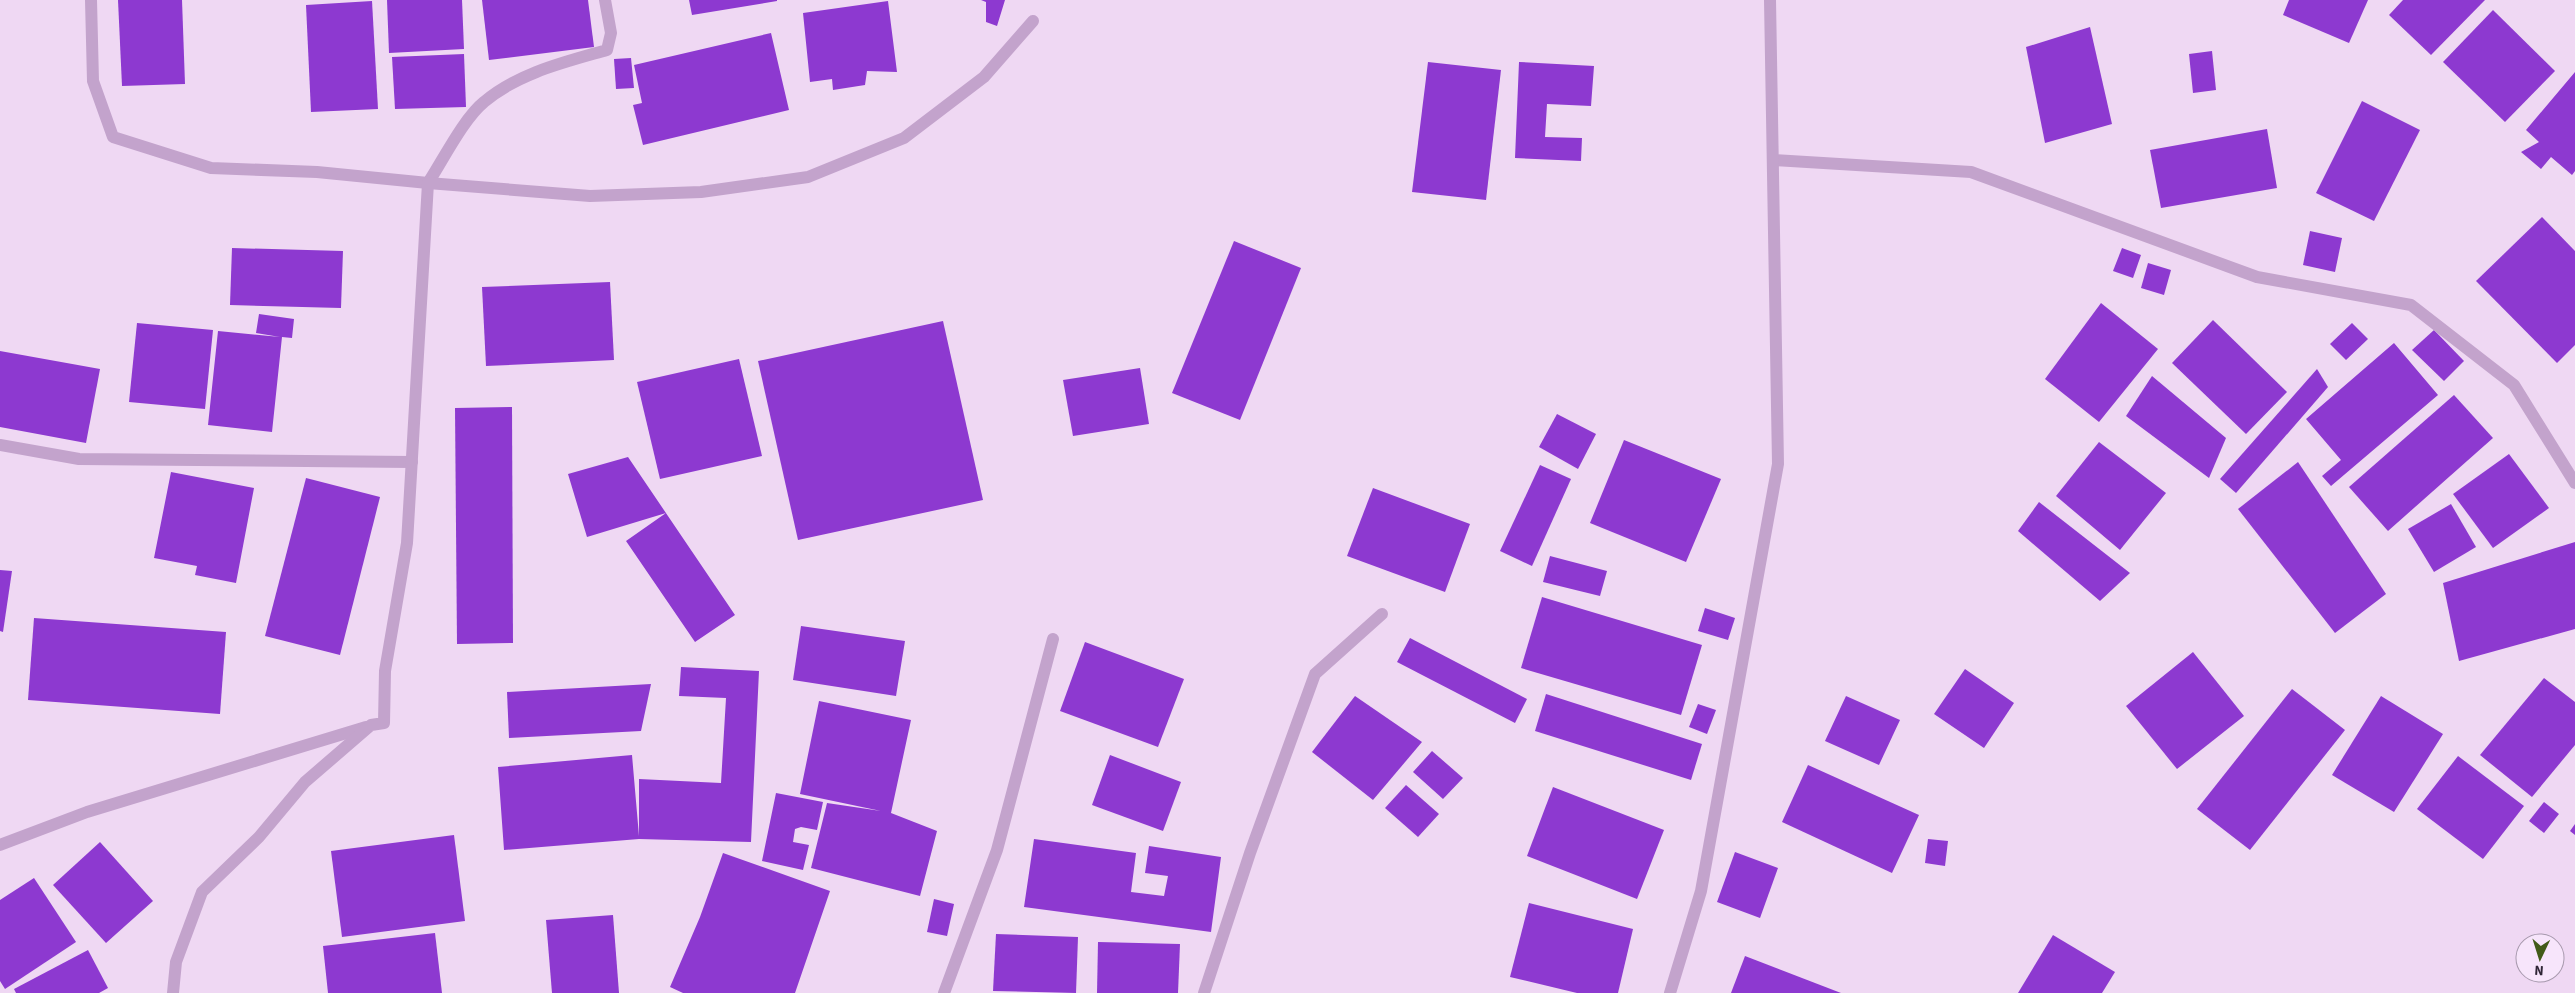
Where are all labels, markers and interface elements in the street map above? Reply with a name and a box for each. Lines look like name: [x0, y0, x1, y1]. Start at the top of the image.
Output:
north arrow: [2515, 933, 2565, 983]
text: N: [2534, 960, 2545, 980]

